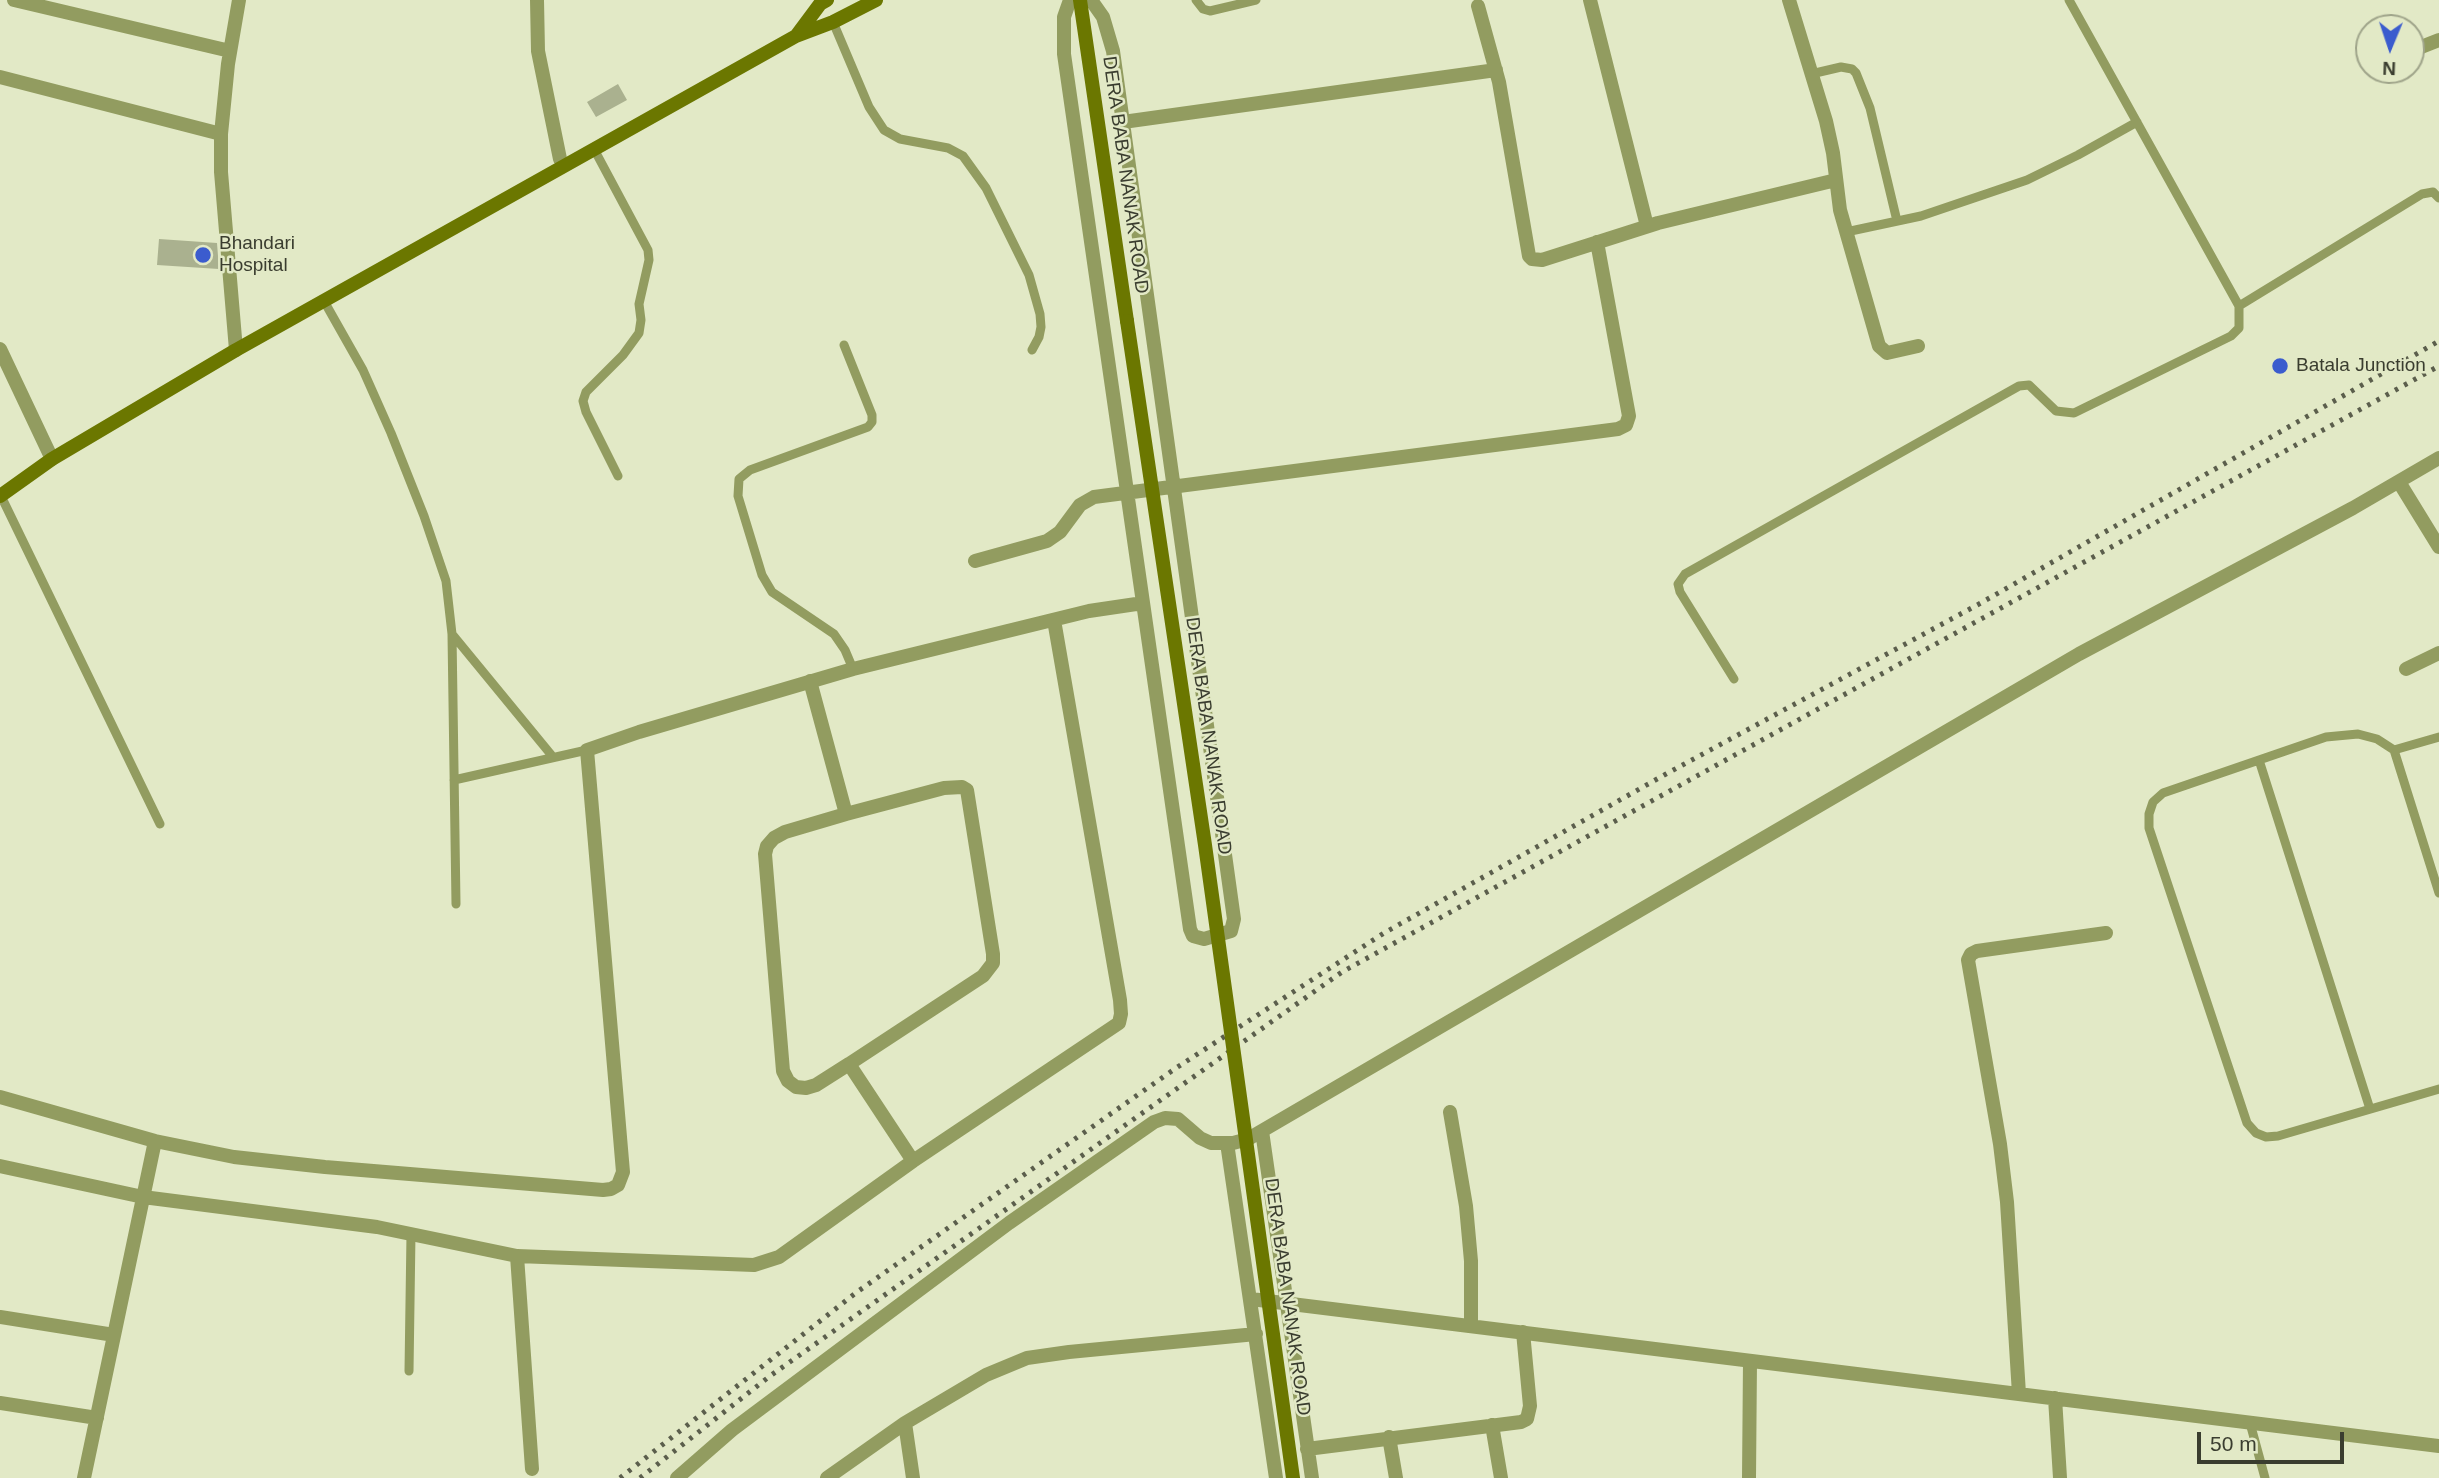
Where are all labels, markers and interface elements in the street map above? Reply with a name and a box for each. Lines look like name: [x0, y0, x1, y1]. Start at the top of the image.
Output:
north arrow: [2355, 14, 2425, 84]
street label: DERA BABA NANAK ROAD: [1097, 55, 1153, 295]
text: N: [2382, 58, 2397, 79]
place label: Bhandari Hospital: [219, 233, 295, 277]
marker: Bhandari Hospital: [193, 245, 213, 265]
place label: Batala Junction: [2296, 355, 2426, 377]
marker: Batala Junction: [2270, 356, 2290, 376]
street label: DERA BABA NANAK ROAD: [1180, 616, 1236, 856]
street label: DERA BABA NANAK ROAD: [1259, 1177, 1315, 1417]
scale bar: [2201, 1418, 2348, 1462]
text: 50 m: [2210, 1432, 2257, 1455]

